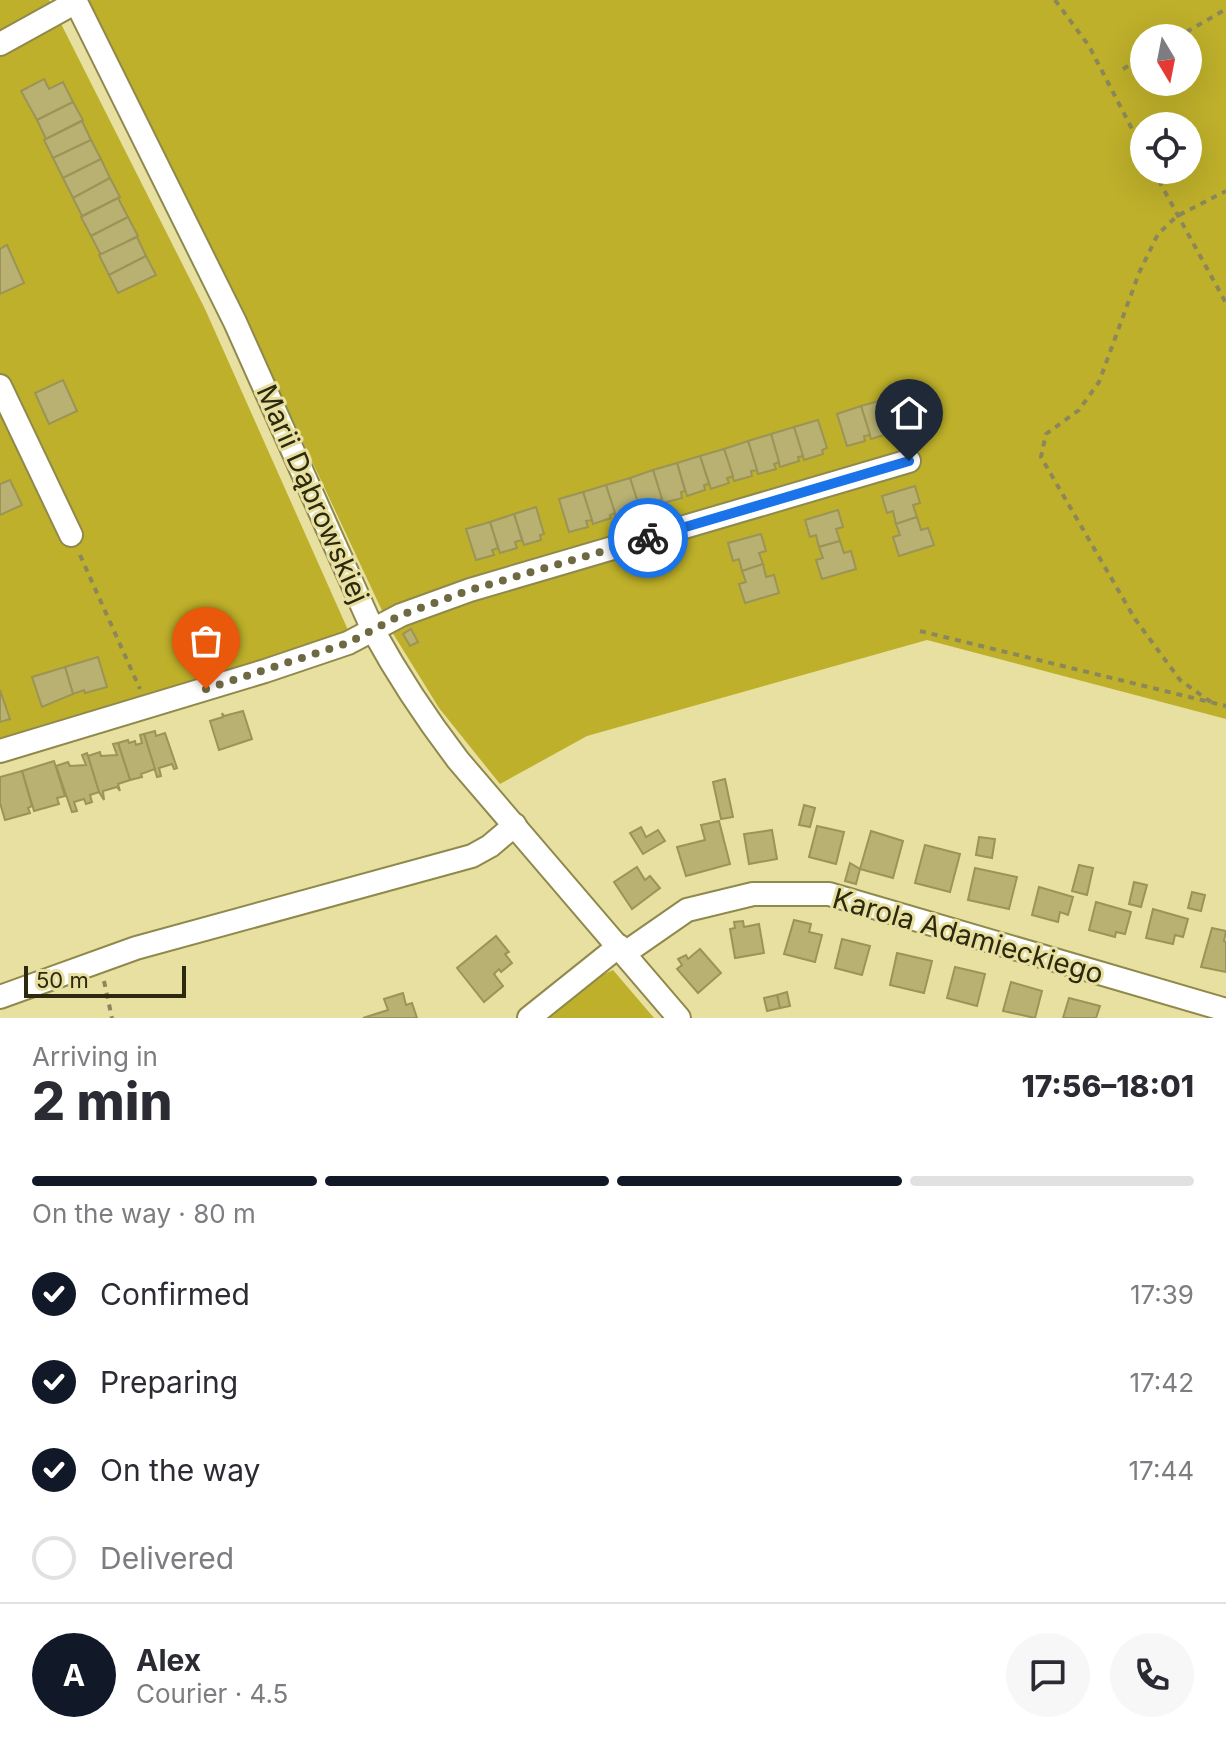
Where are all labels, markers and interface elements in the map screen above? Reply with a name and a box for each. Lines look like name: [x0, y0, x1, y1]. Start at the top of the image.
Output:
north arrow: [1130, 24, 1202, 96]
map controls: [1130, 24, 1202, 184]
button: locate: [1130, 112, 1202, 184]
street label: Marii Dąbrowskiej: [250, 379, 376, 609]
pin: [875, 379, 943, 461]
icon: home: [887, 391, 931, 435]
courier: [608, 498, 688, 578]
icon: bike: [626, 516, 670, 560]
pin: [172, 607, 240, 689]
icon: bag: [184, 619, 228, 663]
street label: Karola Adamieckiego: [829, 881, 1107, 991]
scale bar: [24, 962, 186, 998]
text: 50 m: [36, 967, 89, 993]
text: Arriving in: [32, 1041, 158, 1072]
text: 17:56–18:01: [1021, 1068, 1194, 1104]
text: 2 min: [32, 1070, 173, 1133]
text: On the way · 80 m: [32, 1198, 256, 1229]
icon: check: [32, 1272, 76, 1316]
text: Confirmed: [100, 1276, 250, 1312]
text: 17:39: [1130, 1279, 1194, 1310]
icon: check: [32, 1360, 76, 1404]
text: Preparing: [100, 1364, 238, 1400]
text: 17:42: [1129, 1367, 1194, 1398]
icon: check: [32, 1448, 76, 1492]
text: On the way: [100, 1452, 260, 1488]
text: 17:44: [1129, 1455, 1194, 1486]
text: Delivered: [100, 1540, 234, 1576]
button: chat: [1006, 1633, 1090, 1717]
button: phone: [1110, 1633, 1194, 1717]
text: Alex: [136, 1642, 201, 1678]
text: A: [63, 1657, 85, 1693]
text: Courier · 4.5: [136, 1678, 288, 1709]

